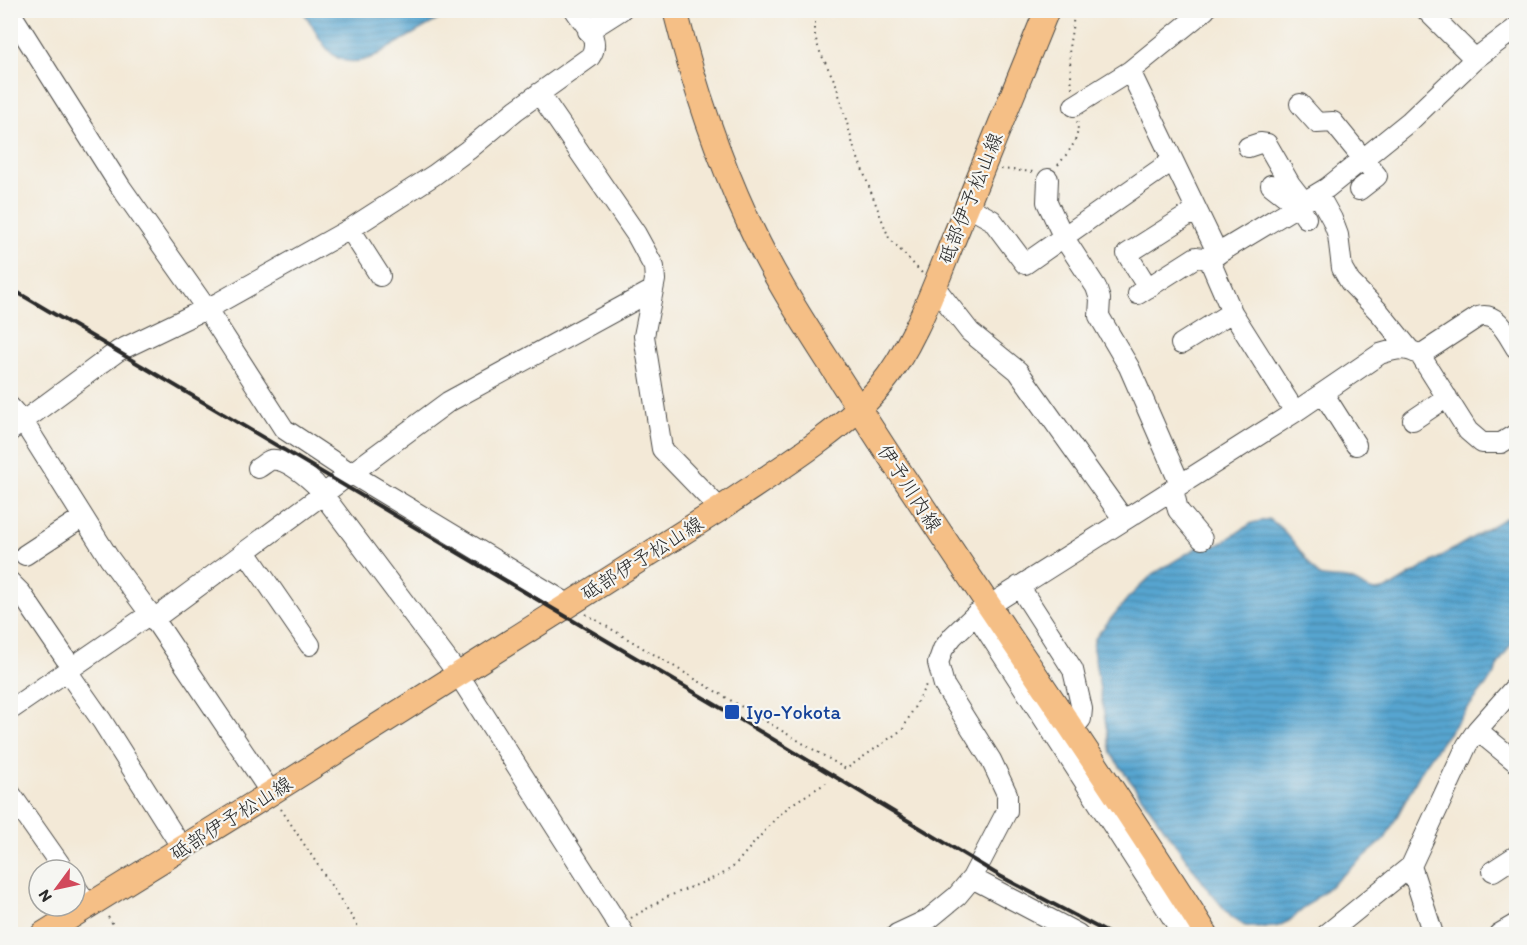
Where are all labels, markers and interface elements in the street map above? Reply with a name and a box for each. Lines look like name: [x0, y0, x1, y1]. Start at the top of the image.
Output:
street label: 砥部伊予松山線: [933, 129, 1007, 267]
street label: 伊予川内線: [873, 440, 947, 536]
street label: 砥部伊予松山線: [576, 511, 708, 605]
place label: Iyo-Yokota: [746, 700, 842, 724]
marker: Iyo-Yokota: [723, 703, 741, 721]
street label: 砥部伊予松山線: [165, 771, 297, 865]
north arrow: [27, 858, 87, 918]
text: N: [34, 886, 56, 906]

